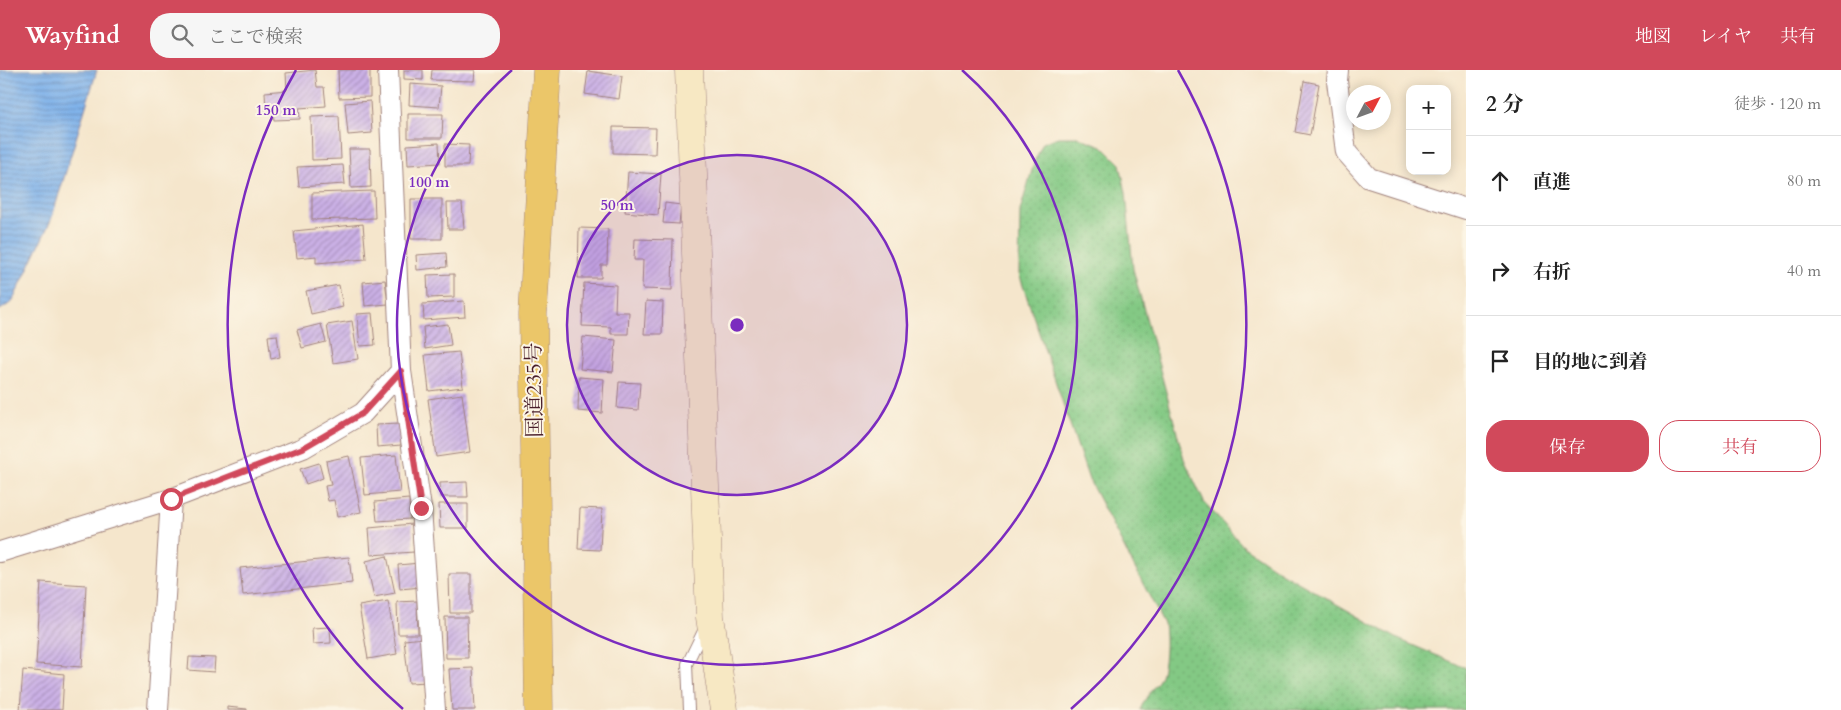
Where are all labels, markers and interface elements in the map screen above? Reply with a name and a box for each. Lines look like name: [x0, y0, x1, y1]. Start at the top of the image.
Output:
search box: [150, 13, 500, 58]
text: Wayfind: [25, 19, 120, 52]
icon: search: [168, 21, 196, 49]
text: ここで検索: [208, 24, 303, 50]
text: 地図: [1635, 24, 1671, 49]
text: レイヤ: [1699, 24, 1752, 49]
text: 共有: [1780, 24, 1816, 49]
north arrow: [1346, 85, 1391, 130]
map controls: [1406, 85, 1451, 175]
button: +: [1406, 85, 1451, 130]
text: 2 分: [1486, 90, 1523, 119]
text: 徒歩 · 120 m: [1734, 93, 1821, 115]
text: 150 m: [256, 100, 297, 120]
button: −: [1406, 130, 1451, 175]
icon: ahead: [1486, 167, 1514, 195]
text: 直進: [1533, 169, 1571, 195]
text: 80 m: [1787, 170, 1821, 192]
text: 100 m: [409, 172, 450, 192]
text: 50 m: [600, 195, 634, 215]
icon: right: [1486, 257, 1514, 285]
text: 右折: [1533, 259, 1571, 285]
text: 40 m: [1787, 260, 1821, 282]
centre of rings: [728, 316, 746, 334]
street label: 国道235号: [519, 342, 550, 438]
icon: arrive: [1486, 347, 1514, 375]
text: 目的地に到着: [1533, 349, 1647, 375]
button: 保存: [1486, 420, 1649, 472]
button: 共有: [1659, 420, 1821, 472]
route start: [160, 488, 183, 511]
route end: [410, 497, 433, 520]

